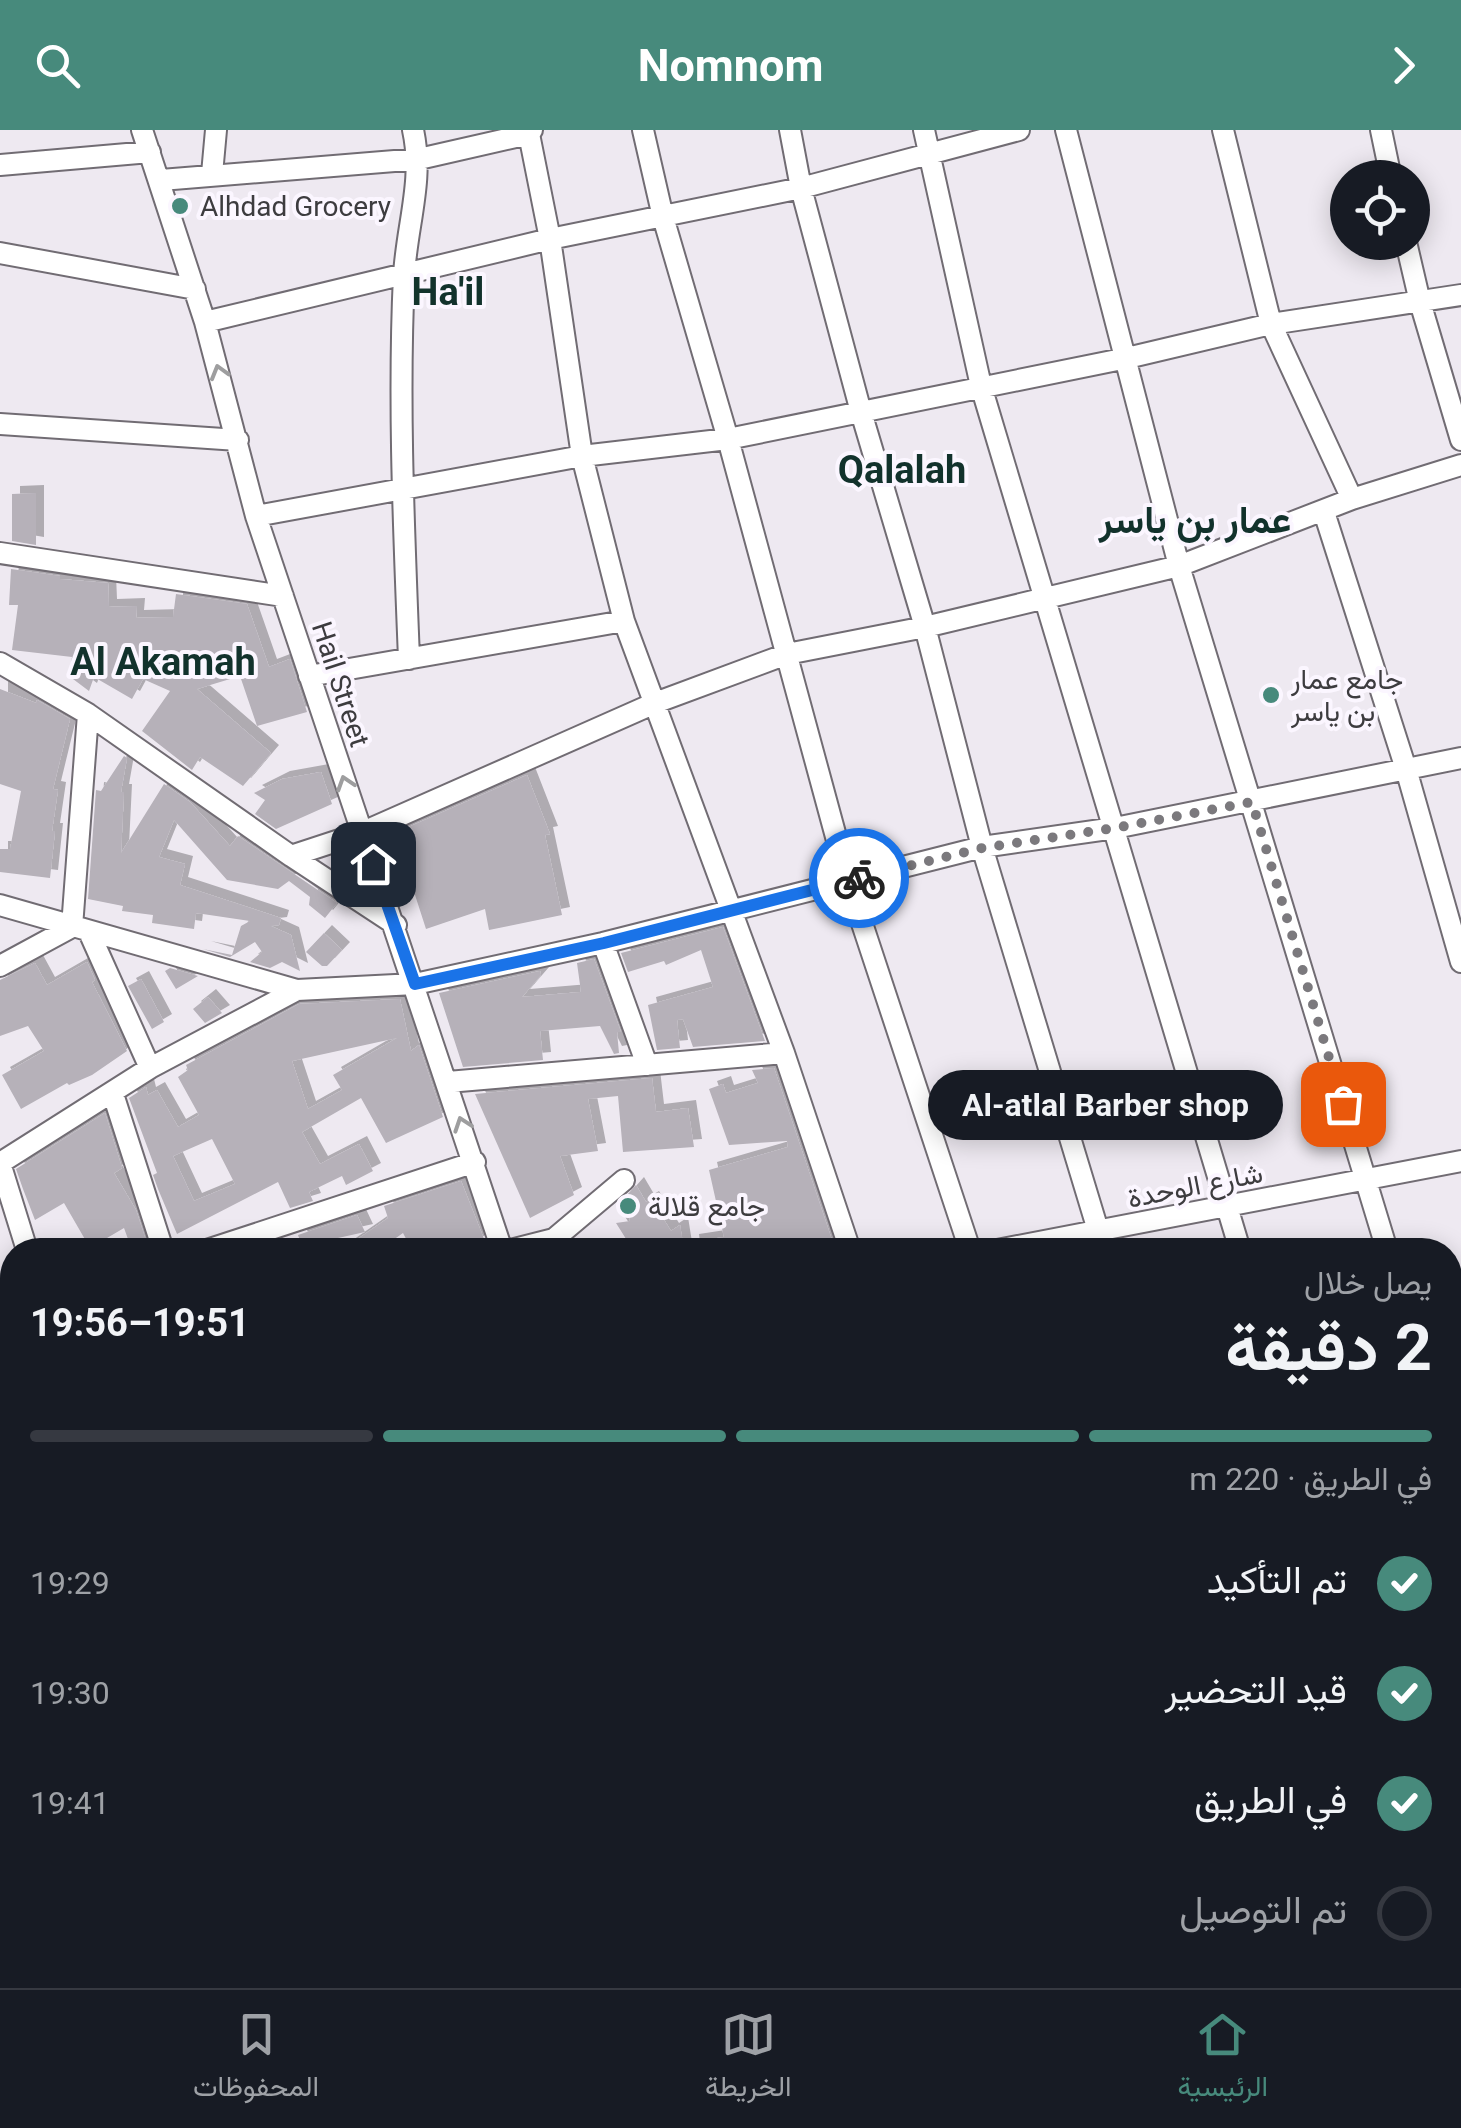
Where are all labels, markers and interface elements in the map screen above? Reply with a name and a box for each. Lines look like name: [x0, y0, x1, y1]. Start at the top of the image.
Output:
icon: search: [30, 38, 85, 93]
icon: forward: [1376, 38, 1431, 93]
text: Nomnom: [638, 39, 823, 92]
map controls: [1330, 160, 1430, 260]
button: locate: [1330, 160, 1430, 260]
place label: Alhdad Grocery: [200, 190, 391, 223]
marker: Alhdad Grocery: [169, 195, 191, 217]
district label: Ha'il: [412, 270, 484, 314]
one-way arrow: [210, 364, 231, 382]
district label: Qalalah: [838, 448, 966, 492]
district label: عمار بن ياسر: [1098, 498, 1291, 544]
street label: Hail Street: [305, 617, 376, 751]
district label: Al Akamah: [70, 640, 256, 684]
place label: جامع عمار بن ياسر: [1290, 663, 1403, 729]
marker: جامع عمار بن ياسر: [1260, 684, 1282, 706]
one-way arrow: [336, 776, 356, 793]
pin: [331, 822, 416, 907]
courier: [809, 828, 909, 928]
icon: home: [346, 837, 401, 892]
icon: bike: [832, 851, 887, 906]
pin: [1301, 1062, 1386, 1147]
callout: Al-atlal Barber shop: [928, 1069, 1283, 1139]
icon: bag: [1316, 1077, 1371, 1132]
text: Al-atlal Barber shop: [962, 1086, 1249, 1124]
one-way arrow: [454, 1116, 474, 1133]
street label: شارع الوحدة: [1125, 1156, 1266, 1217]
place label: جامع قلالة: [648, 1190, 765, 1226]
marker: جامع قلالة: [617, 1195, 639, 1217]
text: يصل خلال: [1304, 1264, 1432, 1302]
text: 19:51–19:56: [30, 1301, 250, 1345]
text: 2 دقيقة: [1225, 1310, 1432, 1386]
text: في الطريق · 220 m: [1189, 1460, 1432, 1498]
icon: check: [1377, 1556, 1432, 1611]
text: تم التأكيد: [1207, 1558, 1347, 1602]
text: 19:29: [30, 1564, 110, 1602]
icon: check: [1377, 1666, 1432, 1721]
text: قيد التحضير: [1164, 1668, 1347, 1712]
text: 19:30: [30, 1674, 110, 1712]
icon: check: [1377, 1776, 1432, 1831]
text: في الطريق: [1194, 1778, 1347, 1822]
text: 19:41: [30, 1784, 110, 1822]
text: تم التوصيل: [1179, 1888, 1347, 1932]
tab: المحفوظات: [193, 2007, 319, 2111]
tab: الخريطة: [705, 2007, 792, 2111]
tab: الرئيسية: [1178, 2007, 1268, 2111]

